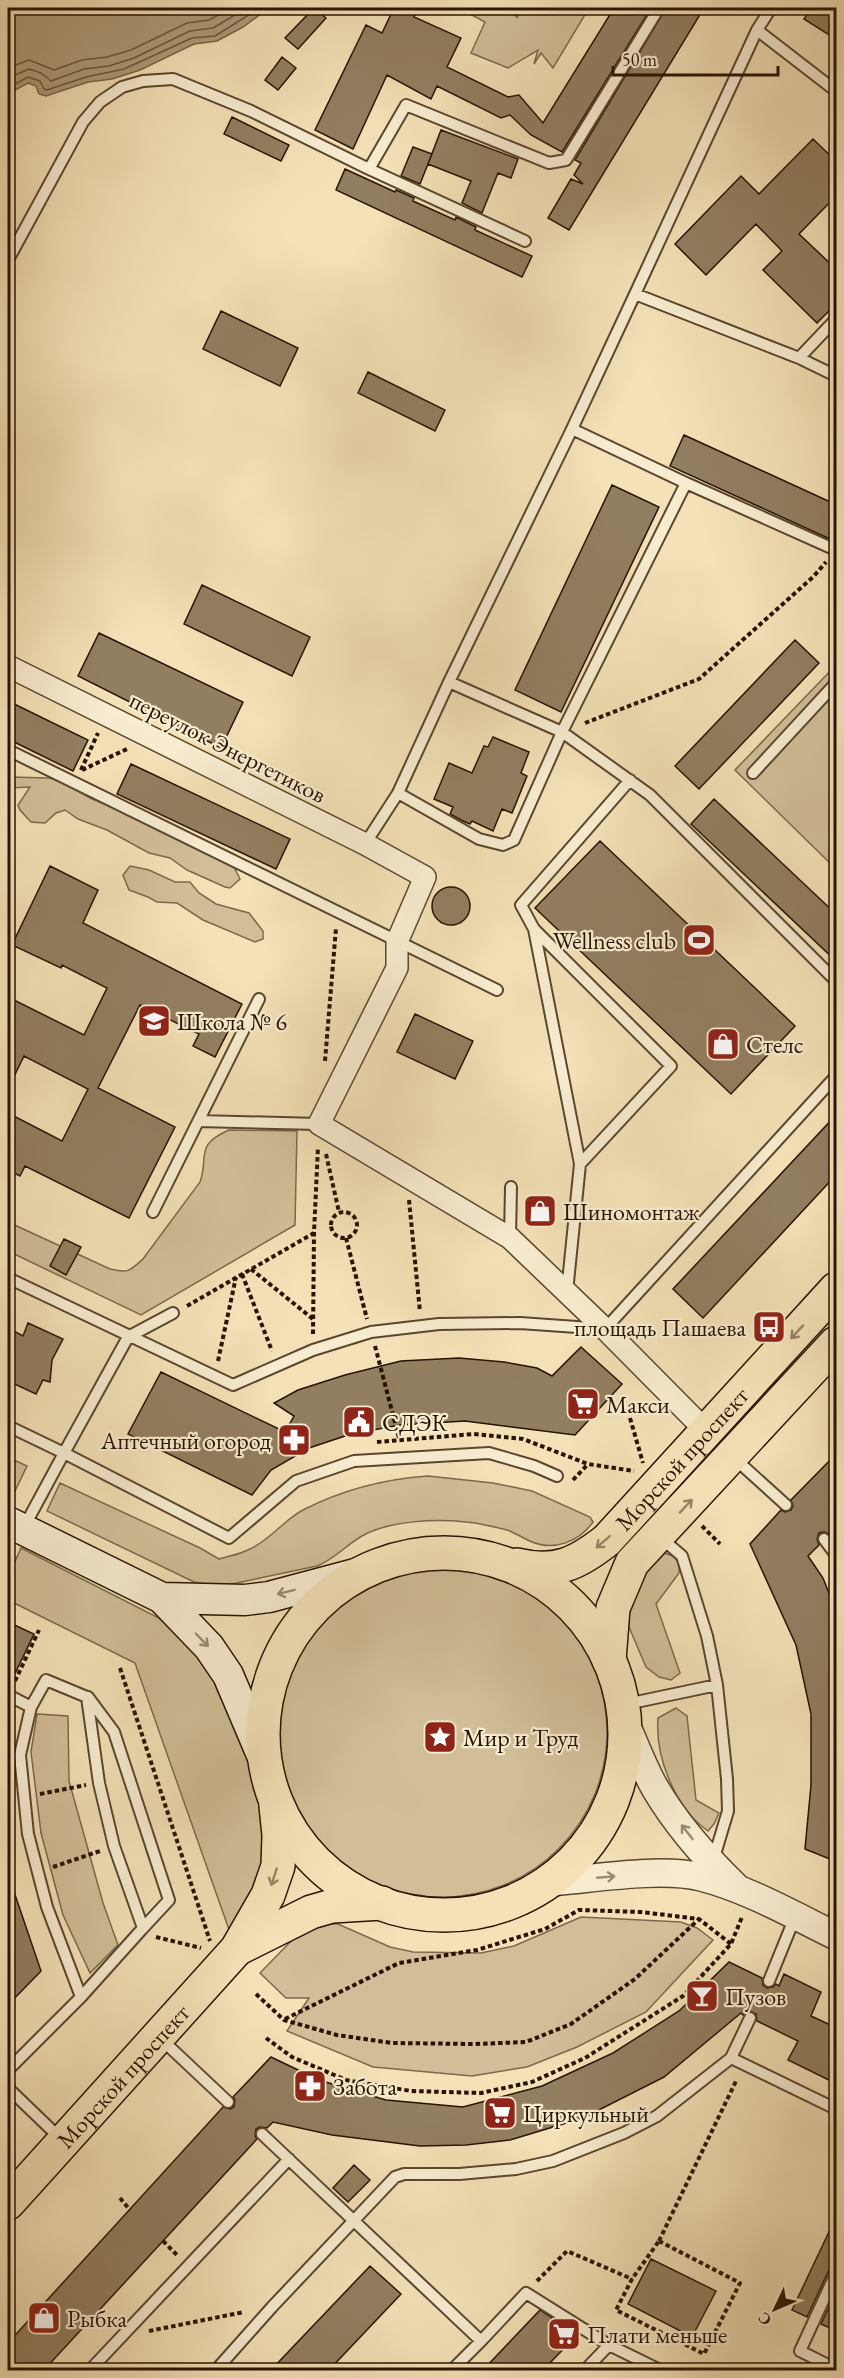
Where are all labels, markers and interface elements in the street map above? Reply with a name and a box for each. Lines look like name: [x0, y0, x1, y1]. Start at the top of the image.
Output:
scale bar: [613, 39, 778, 77]
text: 50 m: [622, 48, 657, 71]
street label: переулок Энергетиков: [125, 684, 331, 810]
sports icon: Wellness club: [681, 922, 717, 958]
place label: Wellness club: [553, 925, 676, 956]
school or university icon: Школа № 6: [136, 1003, 172, 1039]
place label: Школа № 6: [177, 1006, 287, 1037]
shop icon: Стелс: [705, 1026, 741, 1062]
place label: Стелс: [746, 1029, 804, 1060]
shop icon: Шиномонтаж: [522, 1193, 558, 1229]
place label: Шиномонтаж: [563, 1196, 700, 1227]
bus stop icon: площадь Пашаева: [751, 1309, 787, 1345]
place label: площадь Пашаева: [574, 1312, 746, 1343]
one-way arrow: [790, 1325, 804, 1340]
street label: Морской проспект: [608, 1380, 755, 1537]
supermarket icon: Макси: [565, 1386, 601, 1422]
place label: Макси: [606, 1389, 670, 1420]
public building icon: СДЭК: [341, 1404, 377, 1440]
place label: СДЭК: [382, 1407, 448, 1438]
pharmacy icon: Аптечный огород: [276, 1422, 312, 1458]
place label: Аптечный огород: [100, 1425, 271, 1456]
one-way arrow: [679, 1499, 693, 1514]
one-way arrow: [596, 1535, 611, 1549]
one-way arrow: [277, 1587, 296, 1599]
one-way arrow: [195, 1632, 209, 1647]
place icon: Мир и Труд: [422, 1719, 458, 1755]
place label: Мир и Труд: [463, 1722, 578, 1753]
one-way arrow: [680, 1825, 693, 1841]
one-way arrow: [268, 1867, 279, 1886]
one-way arrow: [596, 1872, 616, 1883]
bar icon: Пузов: [684, 1978, 720, 2014]
place label: Пузов: [725, 1981, 786, 2012]
street label: Морской проспект: [49, 1997, 196, 2155]
pharmacy icon: Забота: [292, 2068, 328, 2104]
place label: Забота: [333, 2071, 398, 2102]
supermarket icon: Циркульный: [482, 2095, 518, 2131]
place label: Циркульный: [523, 2098, 649, 2129]
north arrow: [745, 2279, 805, 2339]
shop icon: Рыбка: [26, 2300, 62, 2336]
place label: Рыбка: [67, 2303, 127, 2334]
text: С: [753, 2308, 776, 2330]
supermarket icon: Плати меньше: [546, 2316, 582, 2352]
place label: Плати меньше: [587, 2319, 727, 2350]

